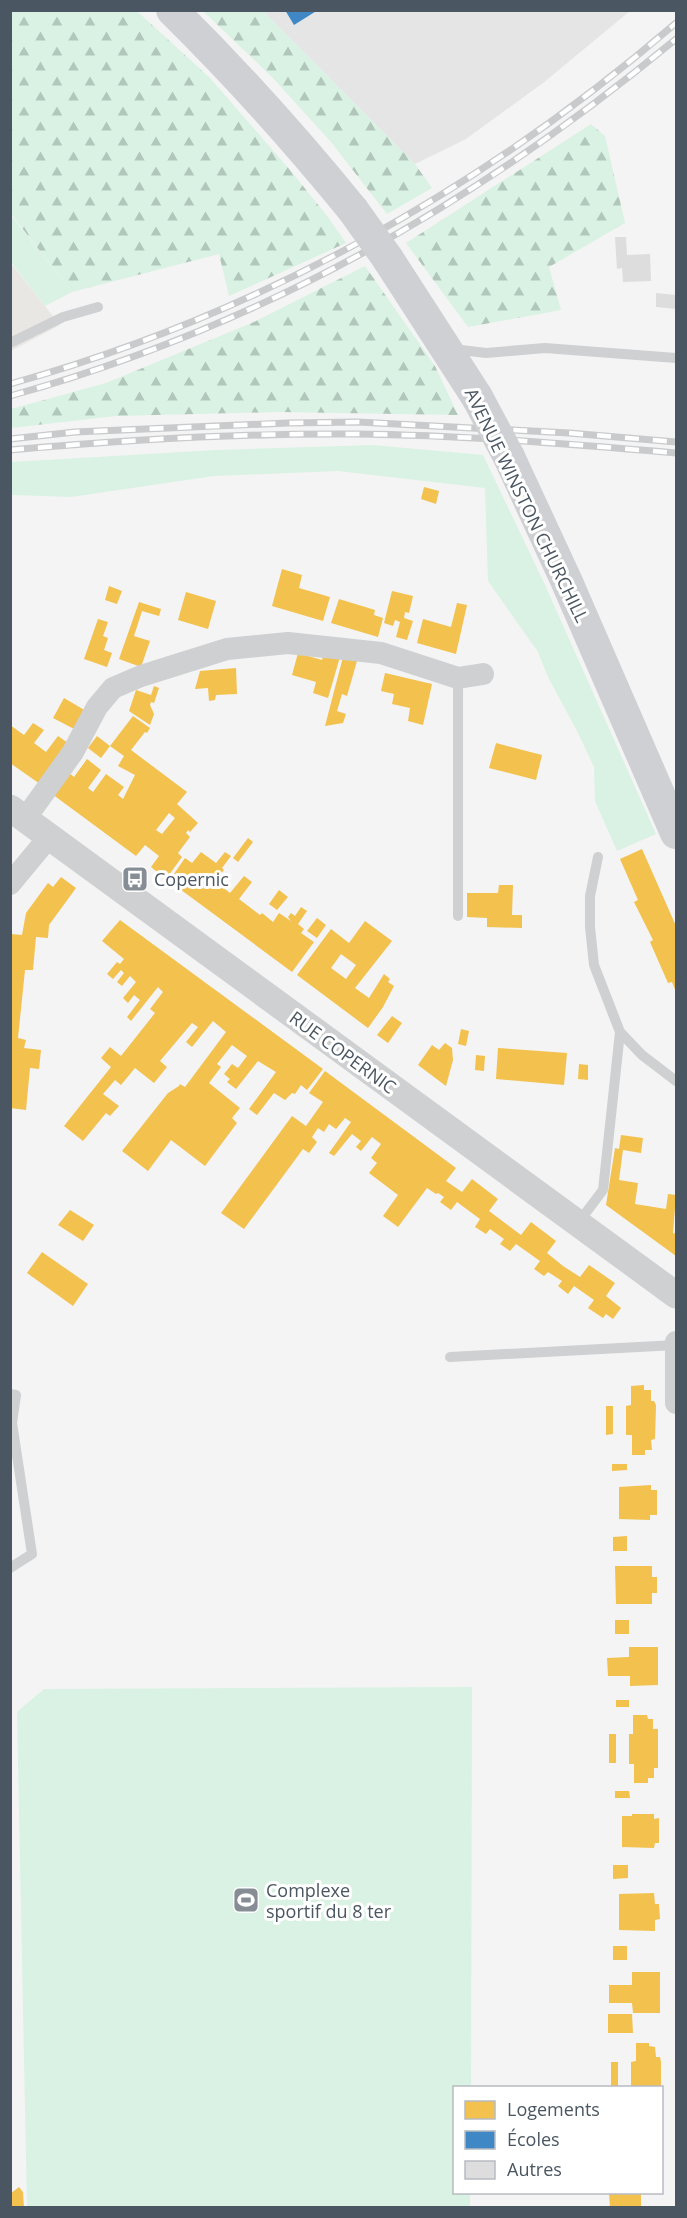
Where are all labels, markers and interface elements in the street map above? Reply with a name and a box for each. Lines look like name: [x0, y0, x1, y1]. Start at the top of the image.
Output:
street label: AVENUE WINSTON CHURCHILL: [460, 384, 594, 626]
bus stop icon: Copernic: [120, 864, 150, 894]
place label: Copernic: [154, 867, 229, 891]
street label: RUE COPERNIC: [285, 1005, 401, 1099]
place label: Complexe sportif du 8 ter: [266, 1878, 392, 1923]
sports icon: Complexe sportif du 8 ter: [231, 1885, 261, 1915]
legend: [453, 2086, 663, 2194]
text: Logements: [507, 2097, 600, 2121]
text: Écoles: [507, 2127, 560, 2151]
text: Autres: [507, 2157, 562, 2181]

